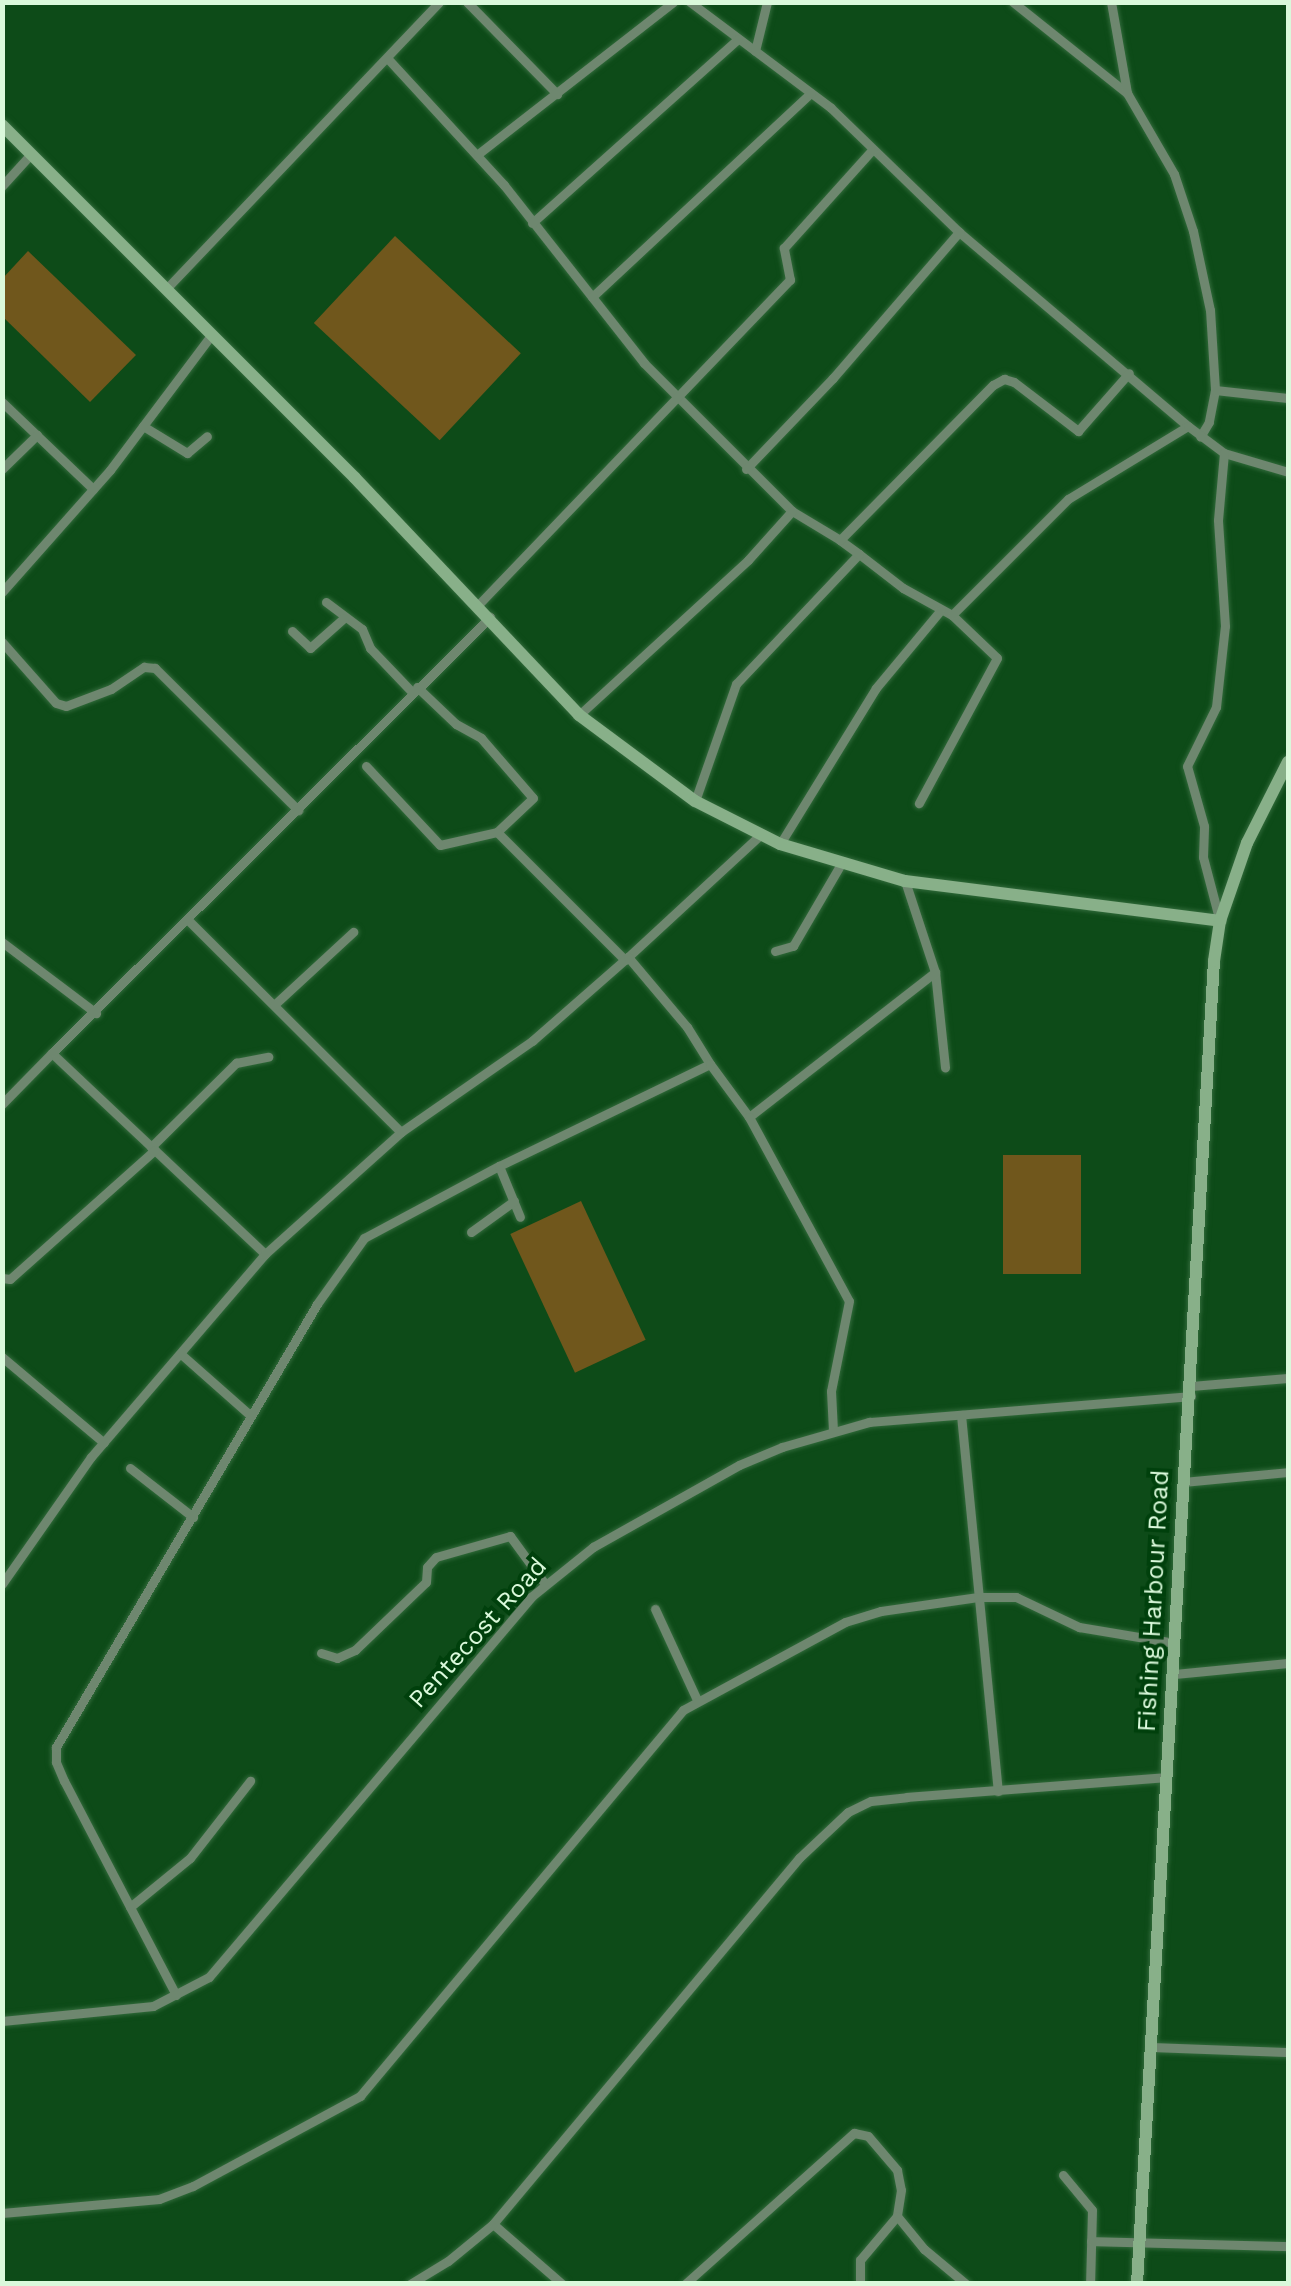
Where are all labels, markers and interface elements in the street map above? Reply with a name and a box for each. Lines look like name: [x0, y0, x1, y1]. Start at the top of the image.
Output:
street label: Fishing Harbour Road: [1132, 1469, 1176, 1733]
street label: Pentecost Road: [403, 1552, 553, 1714]

